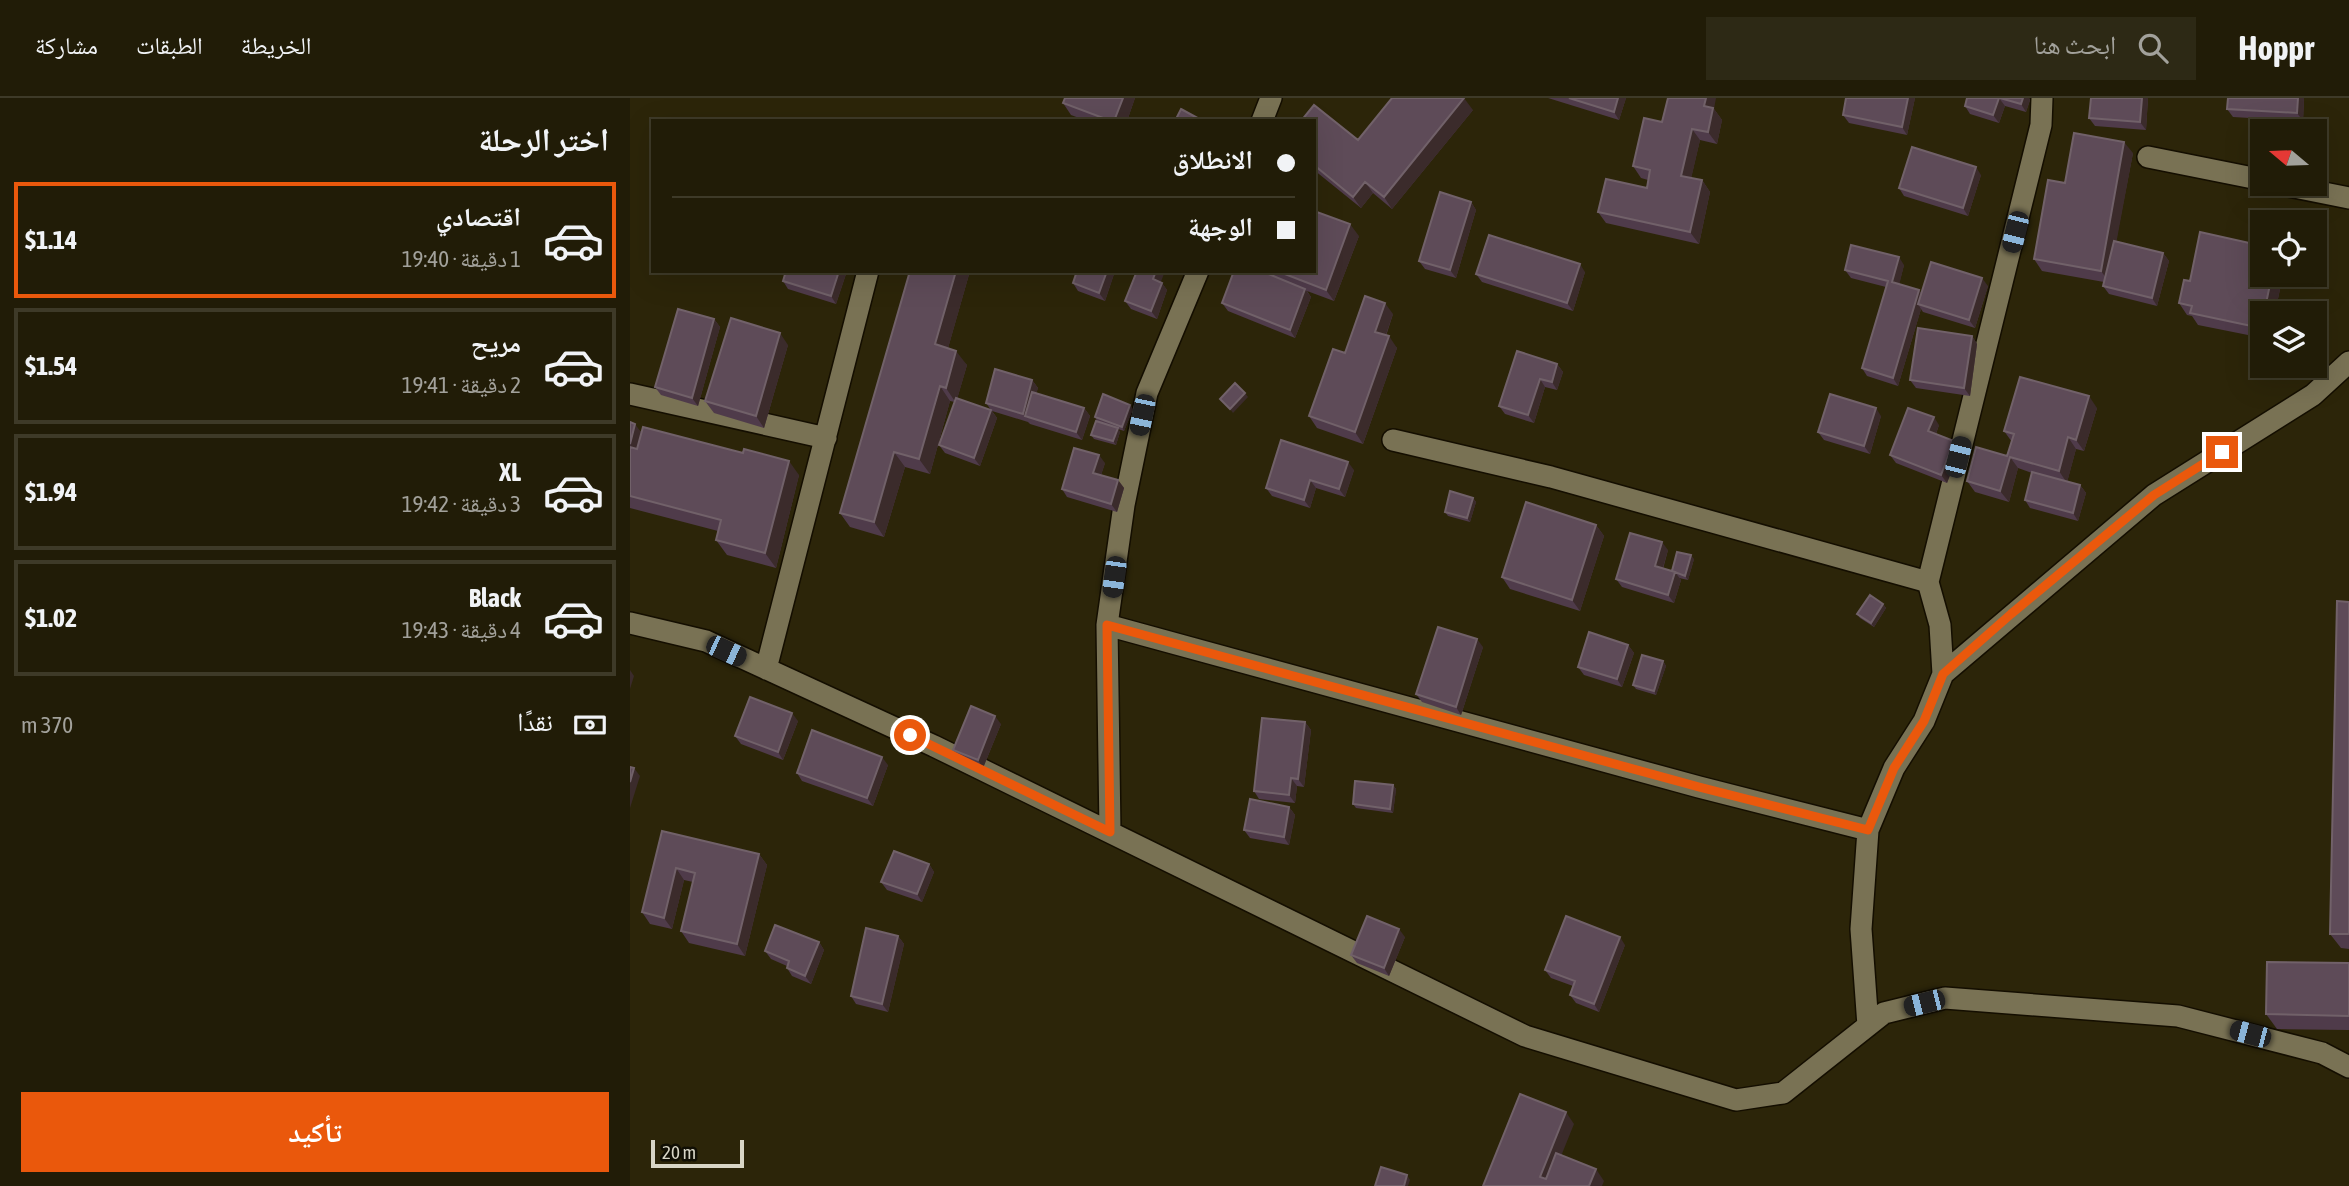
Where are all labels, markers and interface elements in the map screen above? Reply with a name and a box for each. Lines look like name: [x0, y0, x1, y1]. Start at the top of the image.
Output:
search box: [1706, 17, 2196, 80]
icon: search: [2134, 29, 2172, 67]
text: Hoppr: [2238, 29, 2314, 67]
text: ابحث هنا: [2033, 30, 2116, 60]
text: مشاركة: [35, 32, 98, 59]
text: الطبقات: [136, 32, 203, 59]
text: الخريطة: [241, 32, 311, 59]
north arrow: [2250, 119, 2328, 196]
map controls: [2250, 119, 2327, 378]
text: اختر الرحلة: [478, 121, 609, 158]
text: الانطلاق: [1173, 145, 1253, 175]
text: اقتصادي: [436, 202, 521, 232]
icon: car: [542, 209, 605, 272]
car: [2000, 209, 2031, 255]
button: locate: [2250, 210, 2327, 287]
text: الوجهة: [1188, 212, 1253, 242]
text: $1.14: [25, 225, 77, 255]
text: 1 دقيقة · 19:40: [402, 246, 521, 272]
button: layers: [2250, 301, 2327, 378]
text: مريح: [471, 328, 521, 358]
icon: car: [542, 335, 605, 398]
text: $1.54: [25, 351, 77, 381]
text: 2 دقيقة · 19:41: [402, 372, 521, 398]
car: [1128, 392, 1157, 438]
car: [1943, 434, 1974, 480]
route end: [2206, 436, 2238, 468]
text: XL: [499, 457, 521, 487]
icon: car: [542, 461, 605, 524]
text: $1.94: [25, 477, 77, 507]
text: 3 دقيقة · 19:42: [402, 491, 521, 517]
car: [1101, 555, 1128, 599]
text: Black: [469, 583, 521, 613]
icon: car: [542, 587, 605, 650]
text: $1.02: [25, 603, 77, 633]
text: 4 دقيقة · 19:43: [402, 617, 521, 643]
car: [703, 633, 750, 669]
icon: cash: [571, 706, 609, 744]
text: نقدًا: [517, 707, 553, 737]
text: 370 m: [21, 712, 73, 738]
route start: [894, 719, 926, 751]
car: [1902, 988, 1947, 1018]
car: [2227, 1018, 2274, 1050]
button: تأكيد: [21, 1092, 609, 1172]
scale bar: [651, 1137, 744, 1169]
text: 20 m: [662, 1141, 696, 1163]

